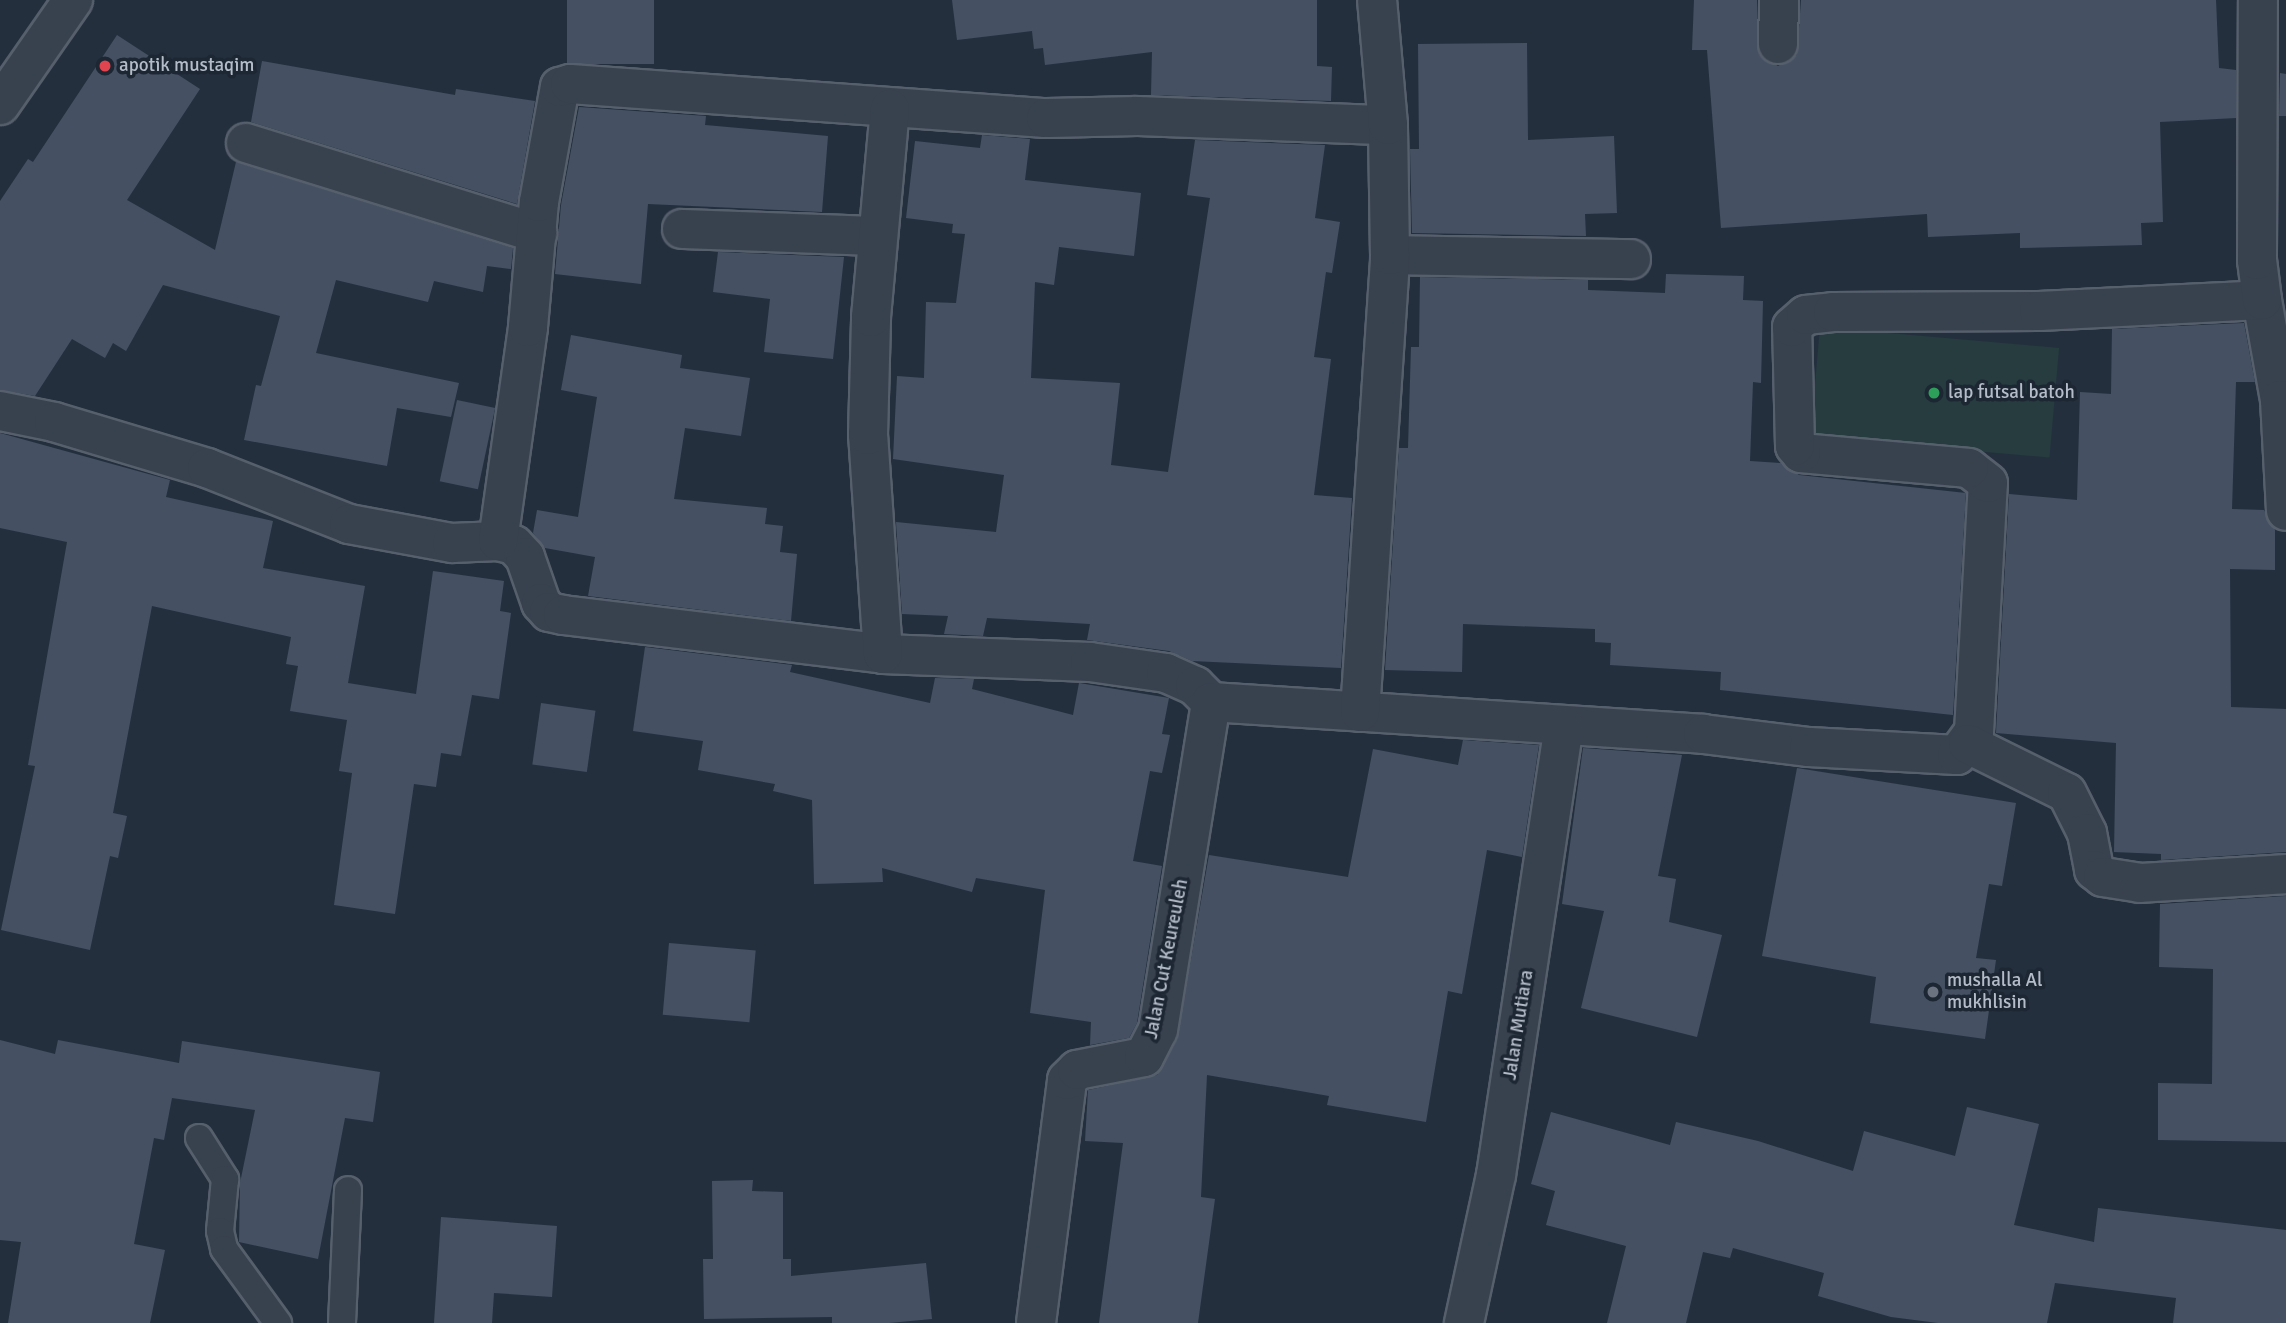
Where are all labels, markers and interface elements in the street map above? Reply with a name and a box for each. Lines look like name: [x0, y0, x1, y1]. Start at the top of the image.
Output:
place label: apotik mustaqim: [119, 55, 254, 77]
marker: apotik mustaqim: [97, 58, 113, 74]
place label: lap futsal batoh: [1948, 382, 2075, 404]
marker: lap futsal batoh: [1926, 385, 1942, 401]
street label: Jalan Cut Keureuleh: [1140, 877, 1194, 1041]
street label: Jalan Mutiara: [1499, 968, 1539, 1082]
place label: mushalla Al mukhlisin: [1947, 970, 2043, 1014]
marker: mushalla Al mukhlisin: [1925, 984, 1941, 1000]

